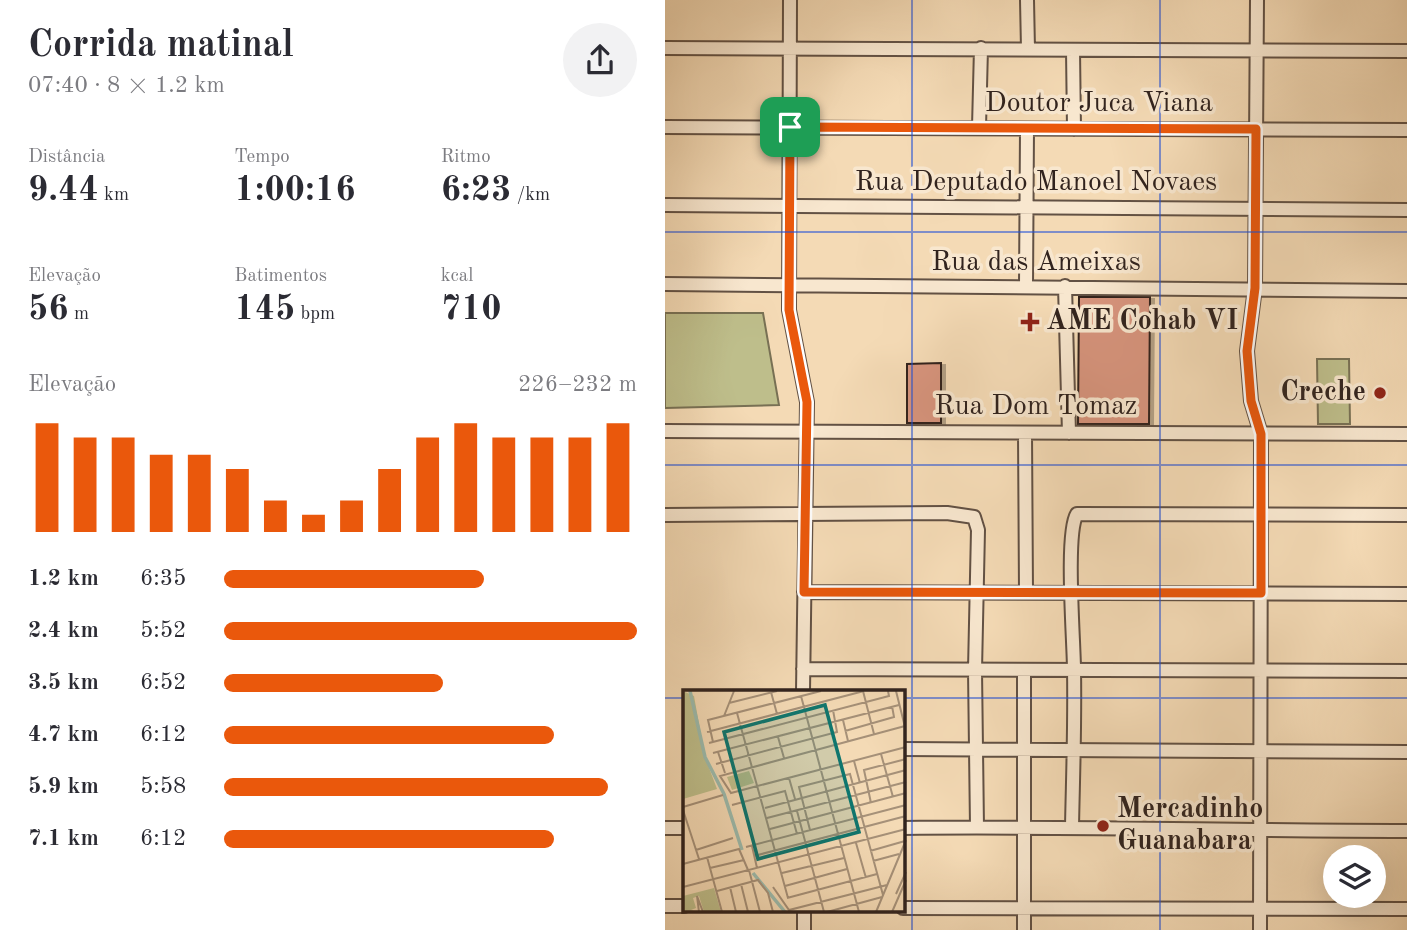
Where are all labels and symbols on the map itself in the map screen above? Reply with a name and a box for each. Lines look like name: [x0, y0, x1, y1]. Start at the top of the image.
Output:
street label: Doutor Juca Viana: [985, 90, 1213, 118]
pin: [760, 97, 820, 157]
street label: Rua Deputado Manoel Novaes: [855, 169, 1217, 197]
street label: Rua das Ameixas: [931, 249, 1141, 277]
place label: AME Cohab VI: [1046, 308, 1238, 336]
marker: AME Cohab VI: [1020, 312, 1040, 332]
place label: Creche: [1280, 379, 1366, 407]
marker: Creche: [1372, 385, 1388, 401]
street label: Rua Dom Tomaz: [935, 393, 1137, 421]
inset map: [683, 690, 905, 912]
place label: Mercadinho Guanabara: [1117, 796, 1263, 856]
marker: Mercadinho Guanabara: [1095, 818, 1111, 834]

